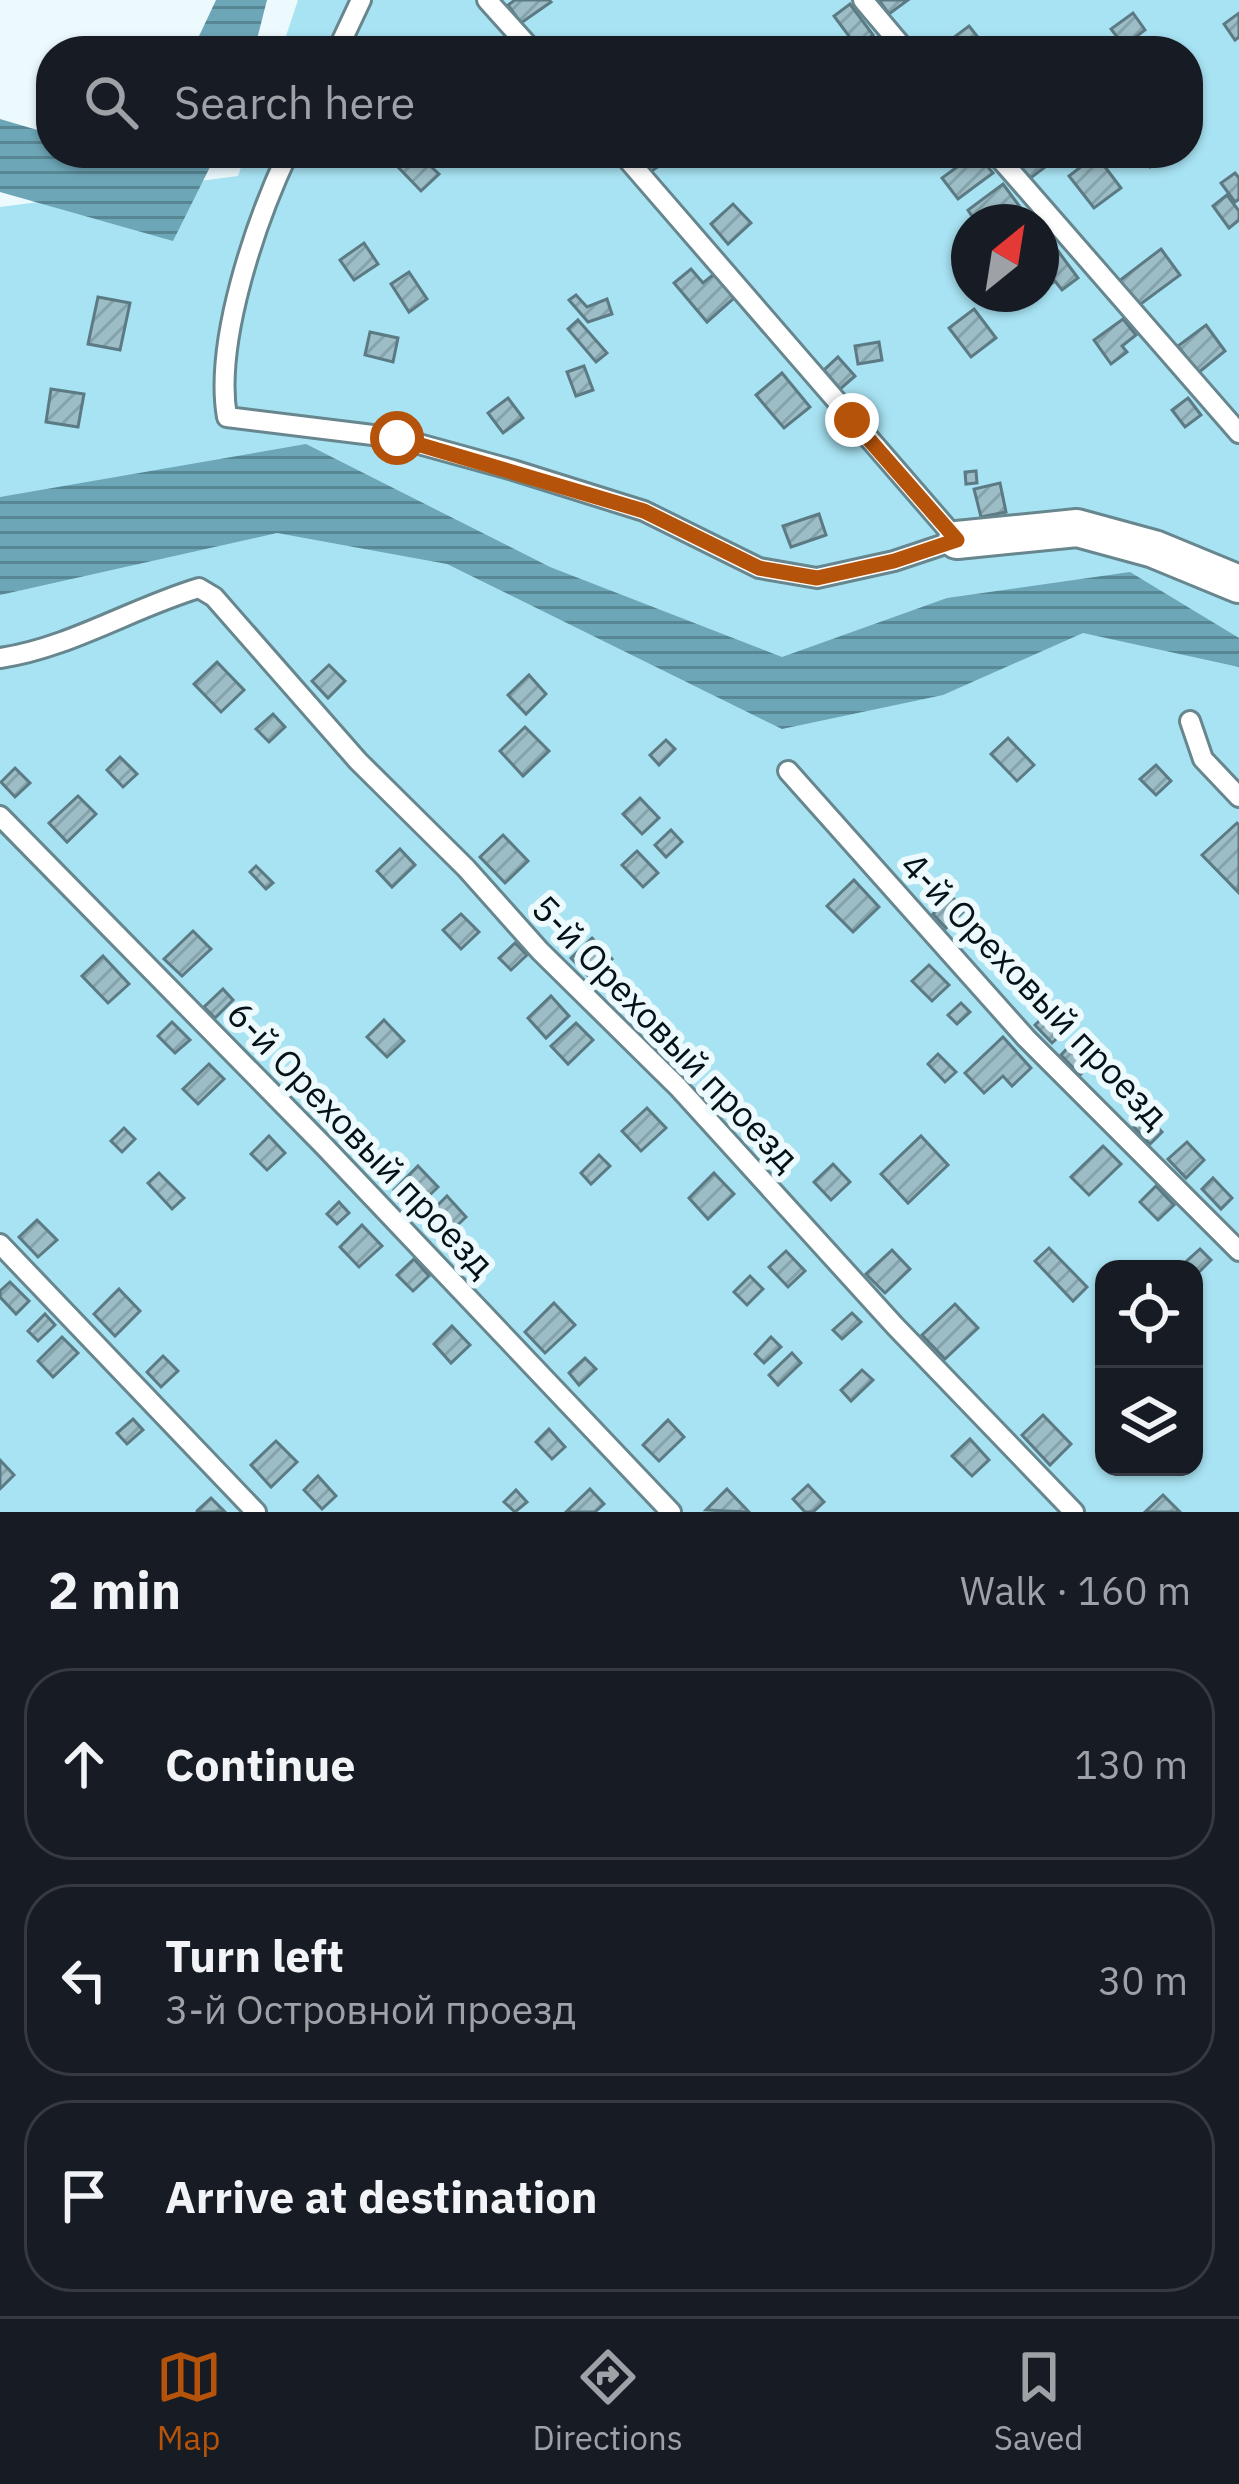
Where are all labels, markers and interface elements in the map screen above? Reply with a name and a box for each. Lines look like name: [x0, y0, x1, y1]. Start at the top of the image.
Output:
search box: [36, 36, 1203, 168]
icon: search: [78, 69, 144, 135]
text: Search here: [174, 73, 415, 131]
north arrow: [951, 204, 1059, 312]
route end: [825, 393, 879, 447]
route start: [370, 411, 424, 465]
street label: 4-й Ореховый проезд: [891, 842, 1179, 1138]
street label: 5-й Ореховый проезд: [522, 885, 810, 1181]
street label: 6-й Ореховый проезд: [217, 991, 505, 1287]
map controls: [1095, 1260, 1203, 1476]
button: locate: [1095, 1260, 1203, 1368]
button: layers: [1095, 1368, 1203, 1476]
text: 2 min: [48, 1557, 181, 1623]
text: Walk · 160 m: [960, 1565, 1191, 1616]
icon: ahead: [51, 1731, 117, 1797]
text: Continue: [165, 1735, 356, 1793]
text: 130 m: [1075, 1739, 1188, 1790]
text: Turn left: [165, 1926, 344, 1984]
icon: left: [51, 1947, 117, 2013]
text: 30 m: [1098, 1955, 1188, 2006]
text: 3-й Островной проезд: [165, 1984, 576, 2035]
icon: arrive: [51, 2163, 117, 2229]
text: Arrive at destination: [165, 2167, 598, 2225]
tab: Map: [156, 2344, 222, 2459]
tab: Directions: [533, 2344, 683, 2459]
tab: Saved: [994, 2344, 1083, 2459]

